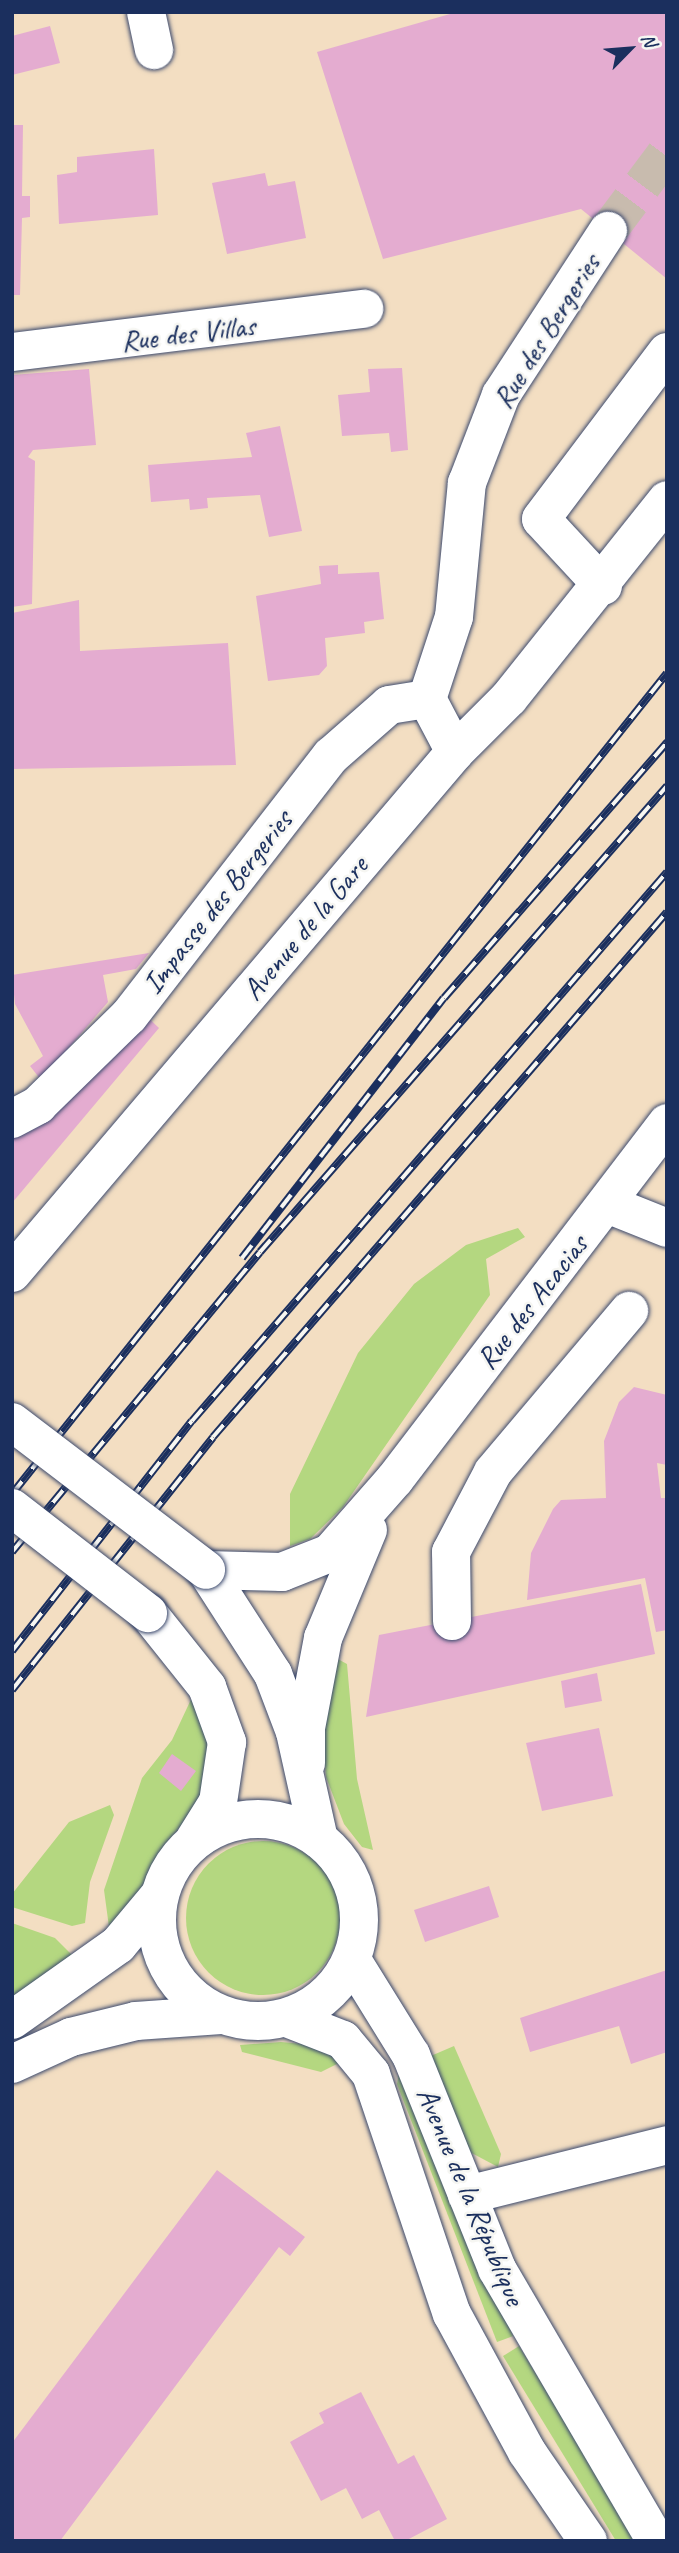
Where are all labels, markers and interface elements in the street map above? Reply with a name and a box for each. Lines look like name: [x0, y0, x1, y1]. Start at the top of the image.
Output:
north arrow: [595, 14, 665, 84]
text: N: [636, 30, 662, 51]
street label: Rue des Bergeries: [484, 247, 608, 415]
street label: Rue des Villas: [119, 307, 257, 359]
street label: Impasse des Bergeries: [134, 803, 300, 1001]
street label: Avenue de la Gare: [234, 848, 376, 1008]
street label: Rue des Acacias: [469, 1228, 595, 1376]
street label: Avenue de la République: [409, 2081, 533, 2311]

